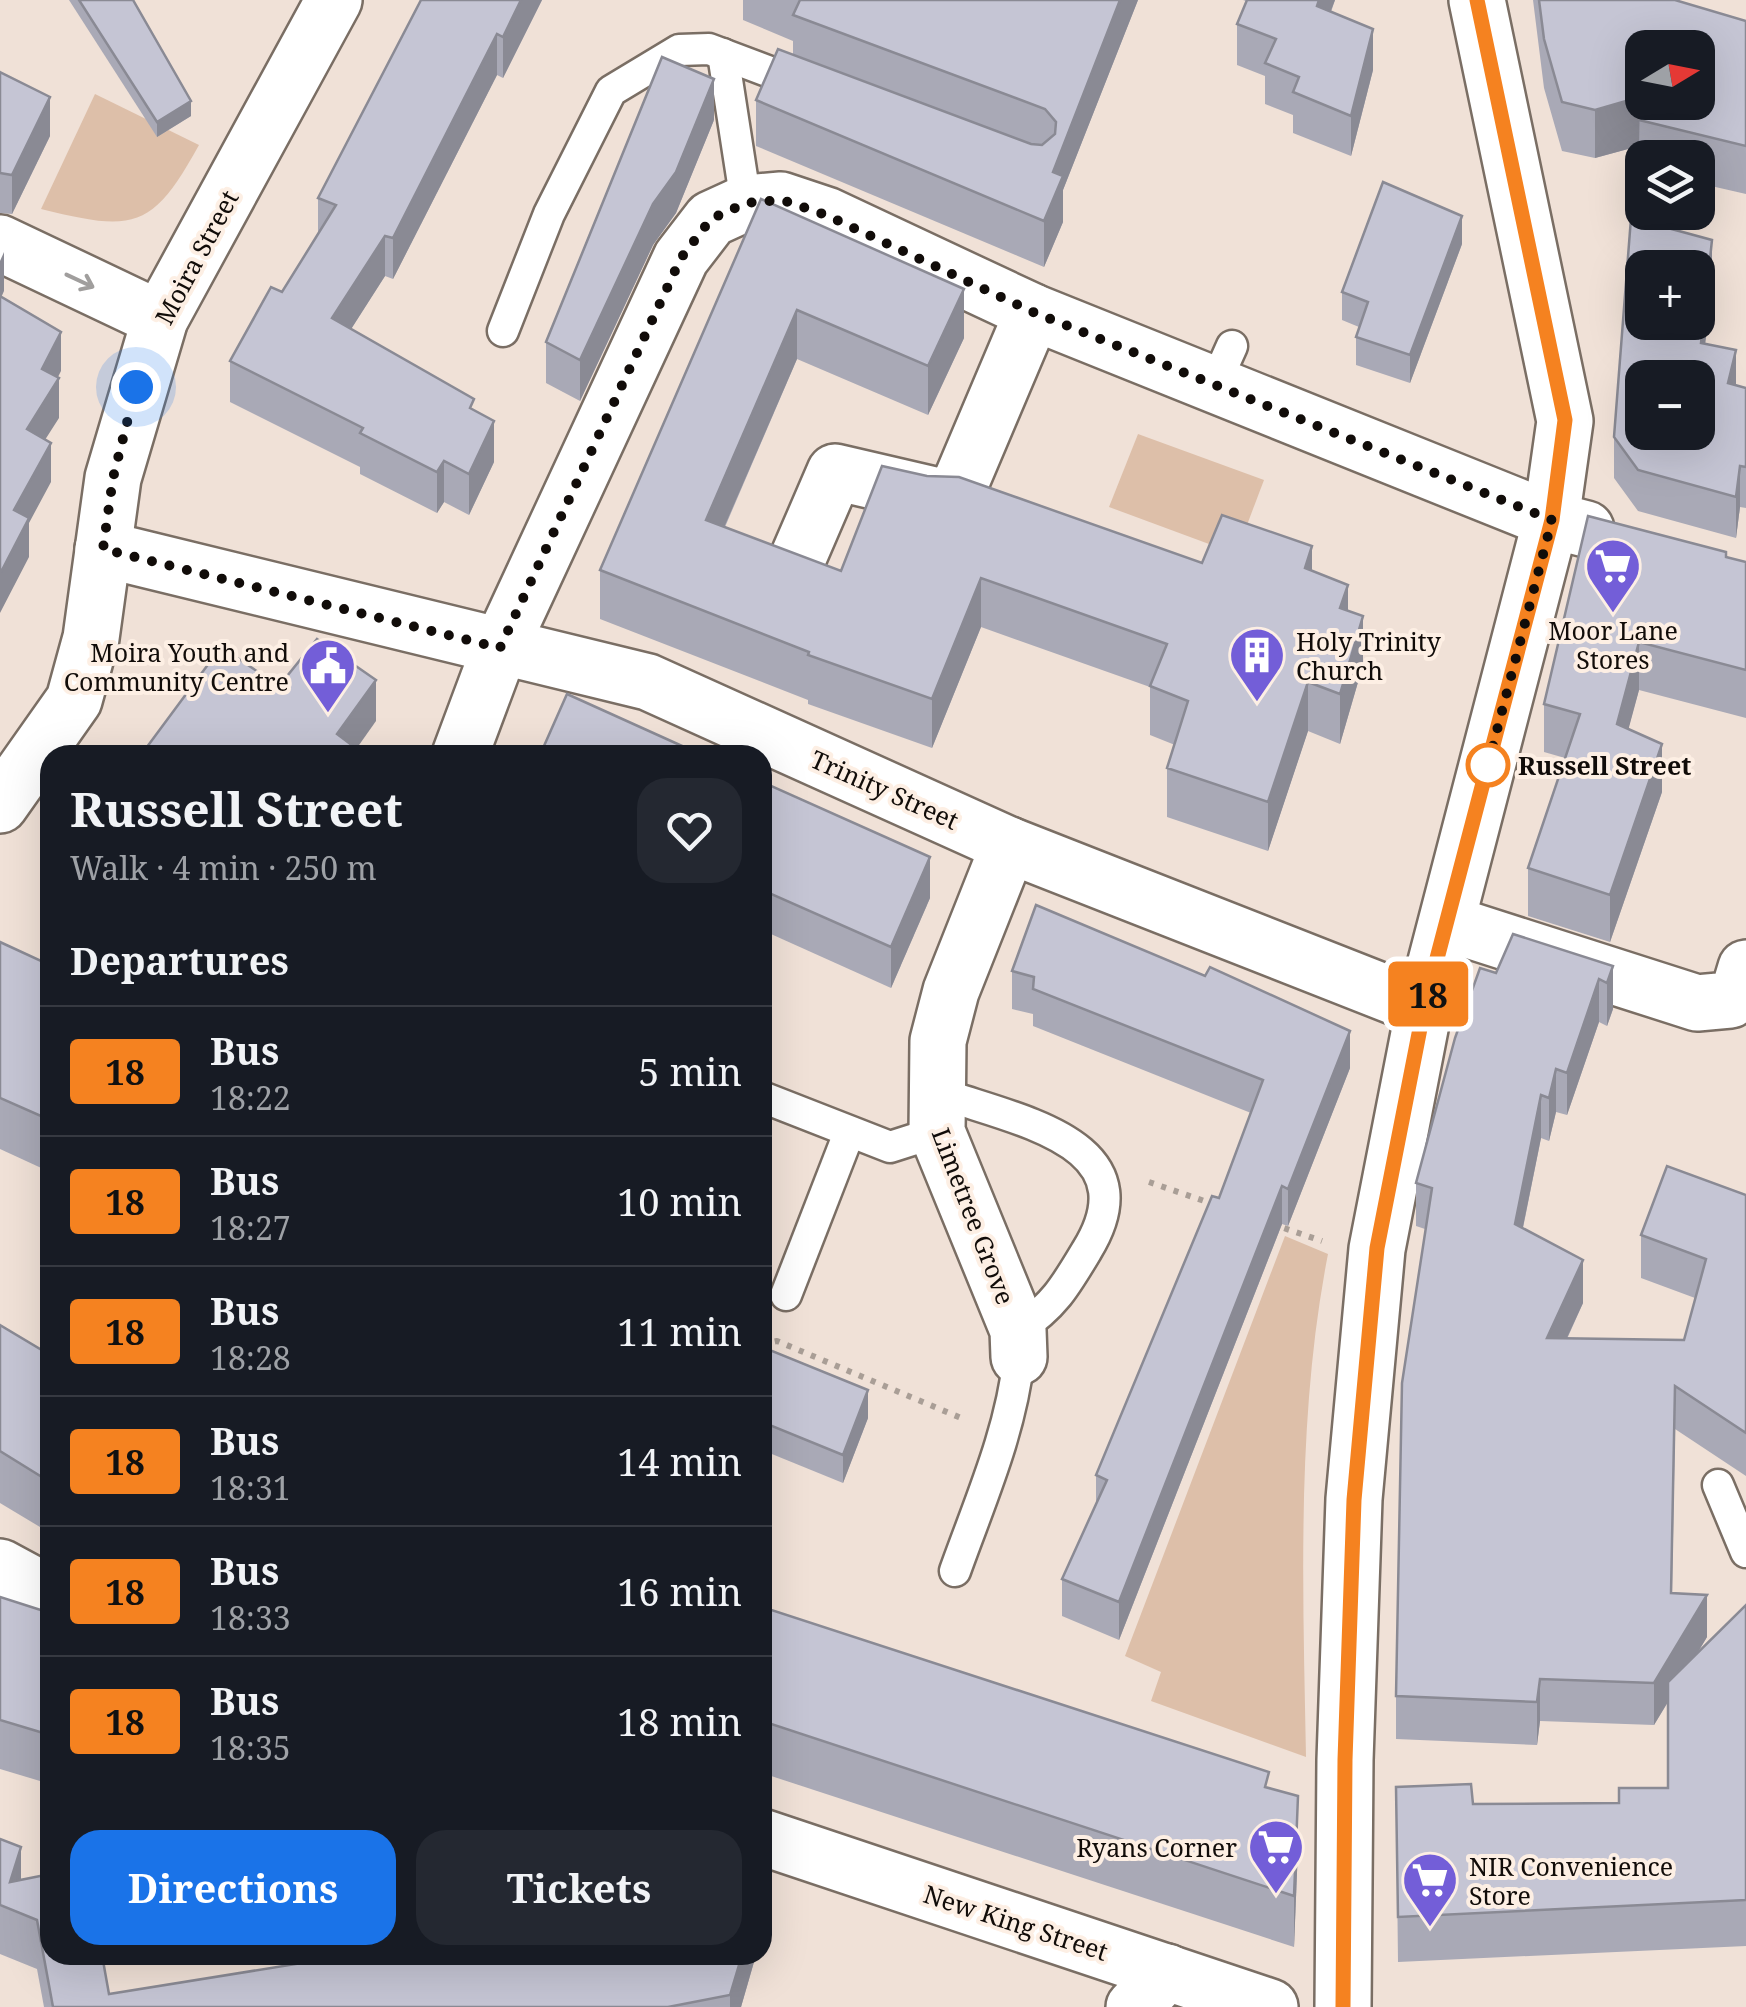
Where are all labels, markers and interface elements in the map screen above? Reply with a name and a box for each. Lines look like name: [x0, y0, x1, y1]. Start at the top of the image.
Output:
north arrow: [1625, 30, 1715, 120]
map controls: [1625, 30, 1715, 450]
button: layers: [1625, 140, 1715, 230]
street label: Moira Street: [146, 184, 246, 330]
button: +: [1625, 250, 1715, 340]
one-way arrow: [64, 273, 94, 292]
button: −: [1625, 360, 1715, 450]
your location: [111, 362, 161, 412]
supermarket icon: Moor Lane Stores: [1583, 536, 1643, 615]
place label: Moor Lane Stores: [1548, 613, 1678, 676]
place label: Holy Trinity Church: [1296, 624, 1442, 687]
building icon: Holy Trinity Church: [1227, 625, 1287, 704]
place label: Moira Youth and Community Centre: [64, 635, 289, 698]
public building icon: Moira Youth and Community Centre: [298, 636, 358, 715]
street label: Trinity Street: [806, 741, 964, 837]
marker: Russell Street: [1467, 744, 1509, 786]
place label: Russell Street: [1518, 748, 1691, 782]
text: Russell Street: [70, 776, 403, 841]
button: heart: [637, 778, 742, 883]
text: Walk · 4 min · 250 m: [70, 846, 377, 889]
text: Departures: [70, 934, 289, 986]
line badge: 18: [1383, 962, 1473, 1026]
text: 18: [1408, 971, 1448, 1018]
text: Bus: [210, 1024, 279, 1076]
text: 5 min: [638, 1045, 742, 1097]
text: 18: [105, 1048, 145, 1095]
text: 18:22: [210, 1076, 291, 1119]
street label: Limetree Grove: [925, 1123, 1023, 1309]
text: Bus: [210, 1154, 279, 1206]
text: 10 min: [617, 1175, 742, 1227]
text: 18: [105, 1178, 145, 1225]
text: 18:27: [210, 1206, 291, 1249]
text: Bus: [210, 1284, 279, 1336]
text: 11 min: [617, 1305, 742, 1357]
text: 18: [105, 1308, 145, 1355]
text: 18:28: [210, 1336, 291, 1379]
text: Bus: [210, 1414, 279, 1466]
text: 14 min: [617, 1435, 742, 1487]
text: 18: [105, 1438, 145, 1485]
text: 18:31: [210, 1466, 291, 1509]
text: Bus: [210, 1544, 279, 1596]
text: 16 min: [617, 1565, 742, 1617]
text: 18: [105, 1568, 145, 1615]
text: 18:33: [210, 1596, 291, 1639]
text: Bus: [210, 1674, 279, 1726]
text: 18 min: [617, 1695, 742, 1747]
text: 18: [105, 1698, 145, 1745]
text: 18:35: [210, 1726, 291, 1769]
supermarket icon: Ryans Corner: [1246, 1817, 1306, 1896]
button: Directions: [70, 1830, 396, 1945]
button: Tickets: [416, 1830, 742, 1945]
place label: Ryans Corner: [1076, 1830, 1237, 1864]
place label: NIR Convenience Store: [1469, 1849, 1673, 1912]
supermarket icon: NIR Convenience Store: [1400, 1850, 1460, 1929]
street label: New King Street: [920, 1876, 1113, 1968]

